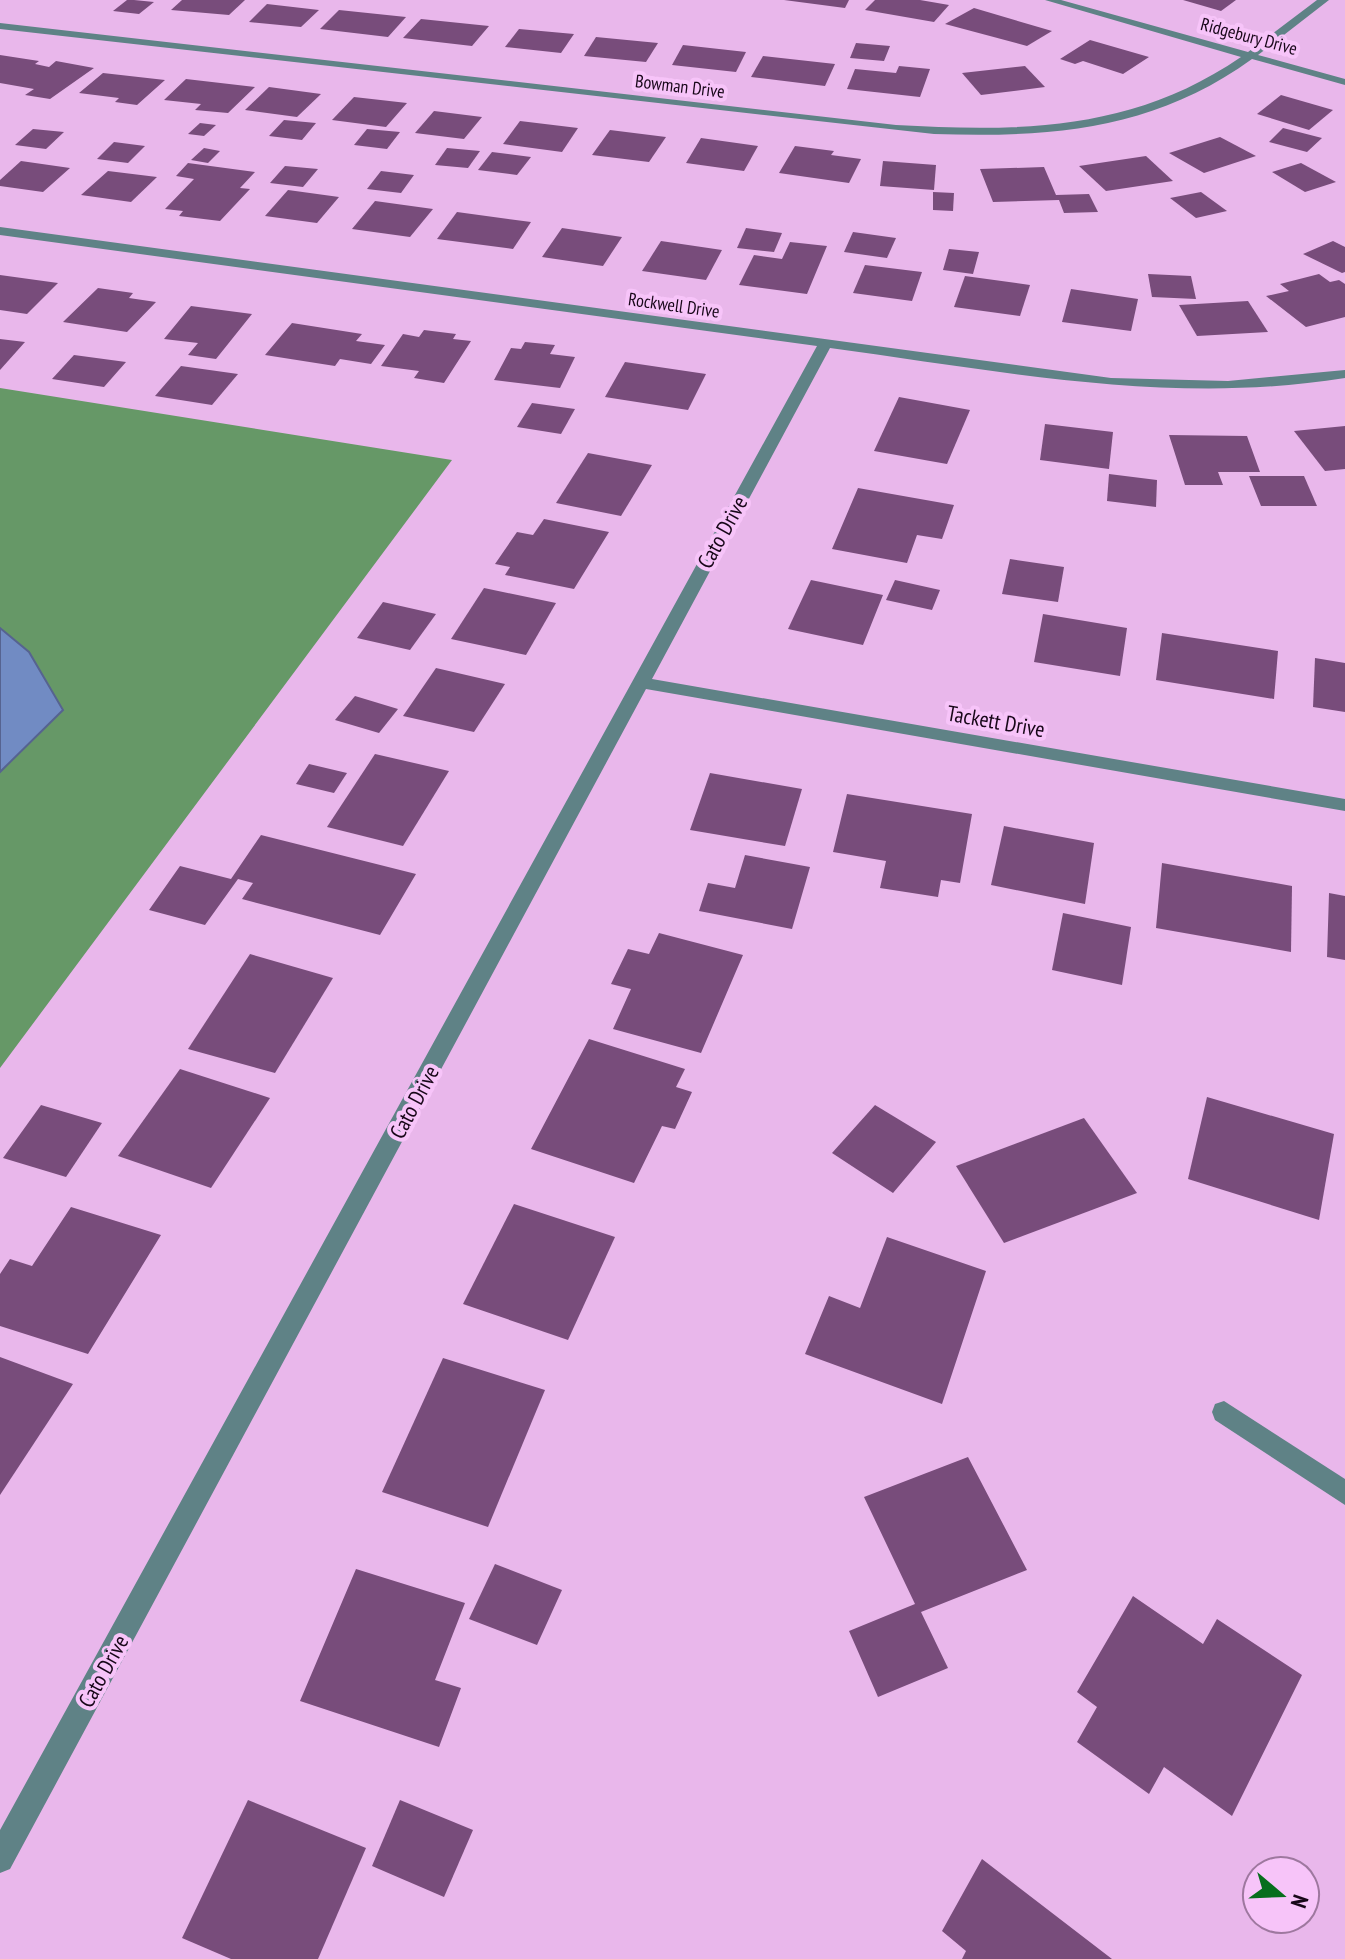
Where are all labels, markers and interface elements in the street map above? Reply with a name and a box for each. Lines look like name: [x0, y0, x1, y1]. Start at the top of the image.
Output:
street label: Ridgebury Drive: [1198, 12, 1300, 60]
street label: Bowman Drive: [634, 69, 726, 103]
street label: Rockwell Drive: [627, 287, 721, 323]
street label: Cato Drive: [691, 491, 753, 573]
street label: Tackett Drive: [945, 699, 1047, 743]
street label: Cato Drive: [383, 1061, 445, 1143]
street label: Cato Drive: [72, 1630, 134, 1712]
north arrow: [1241, 1855, 1321, 1935]
text: N: [1285, 1891, 1315, 1912]

